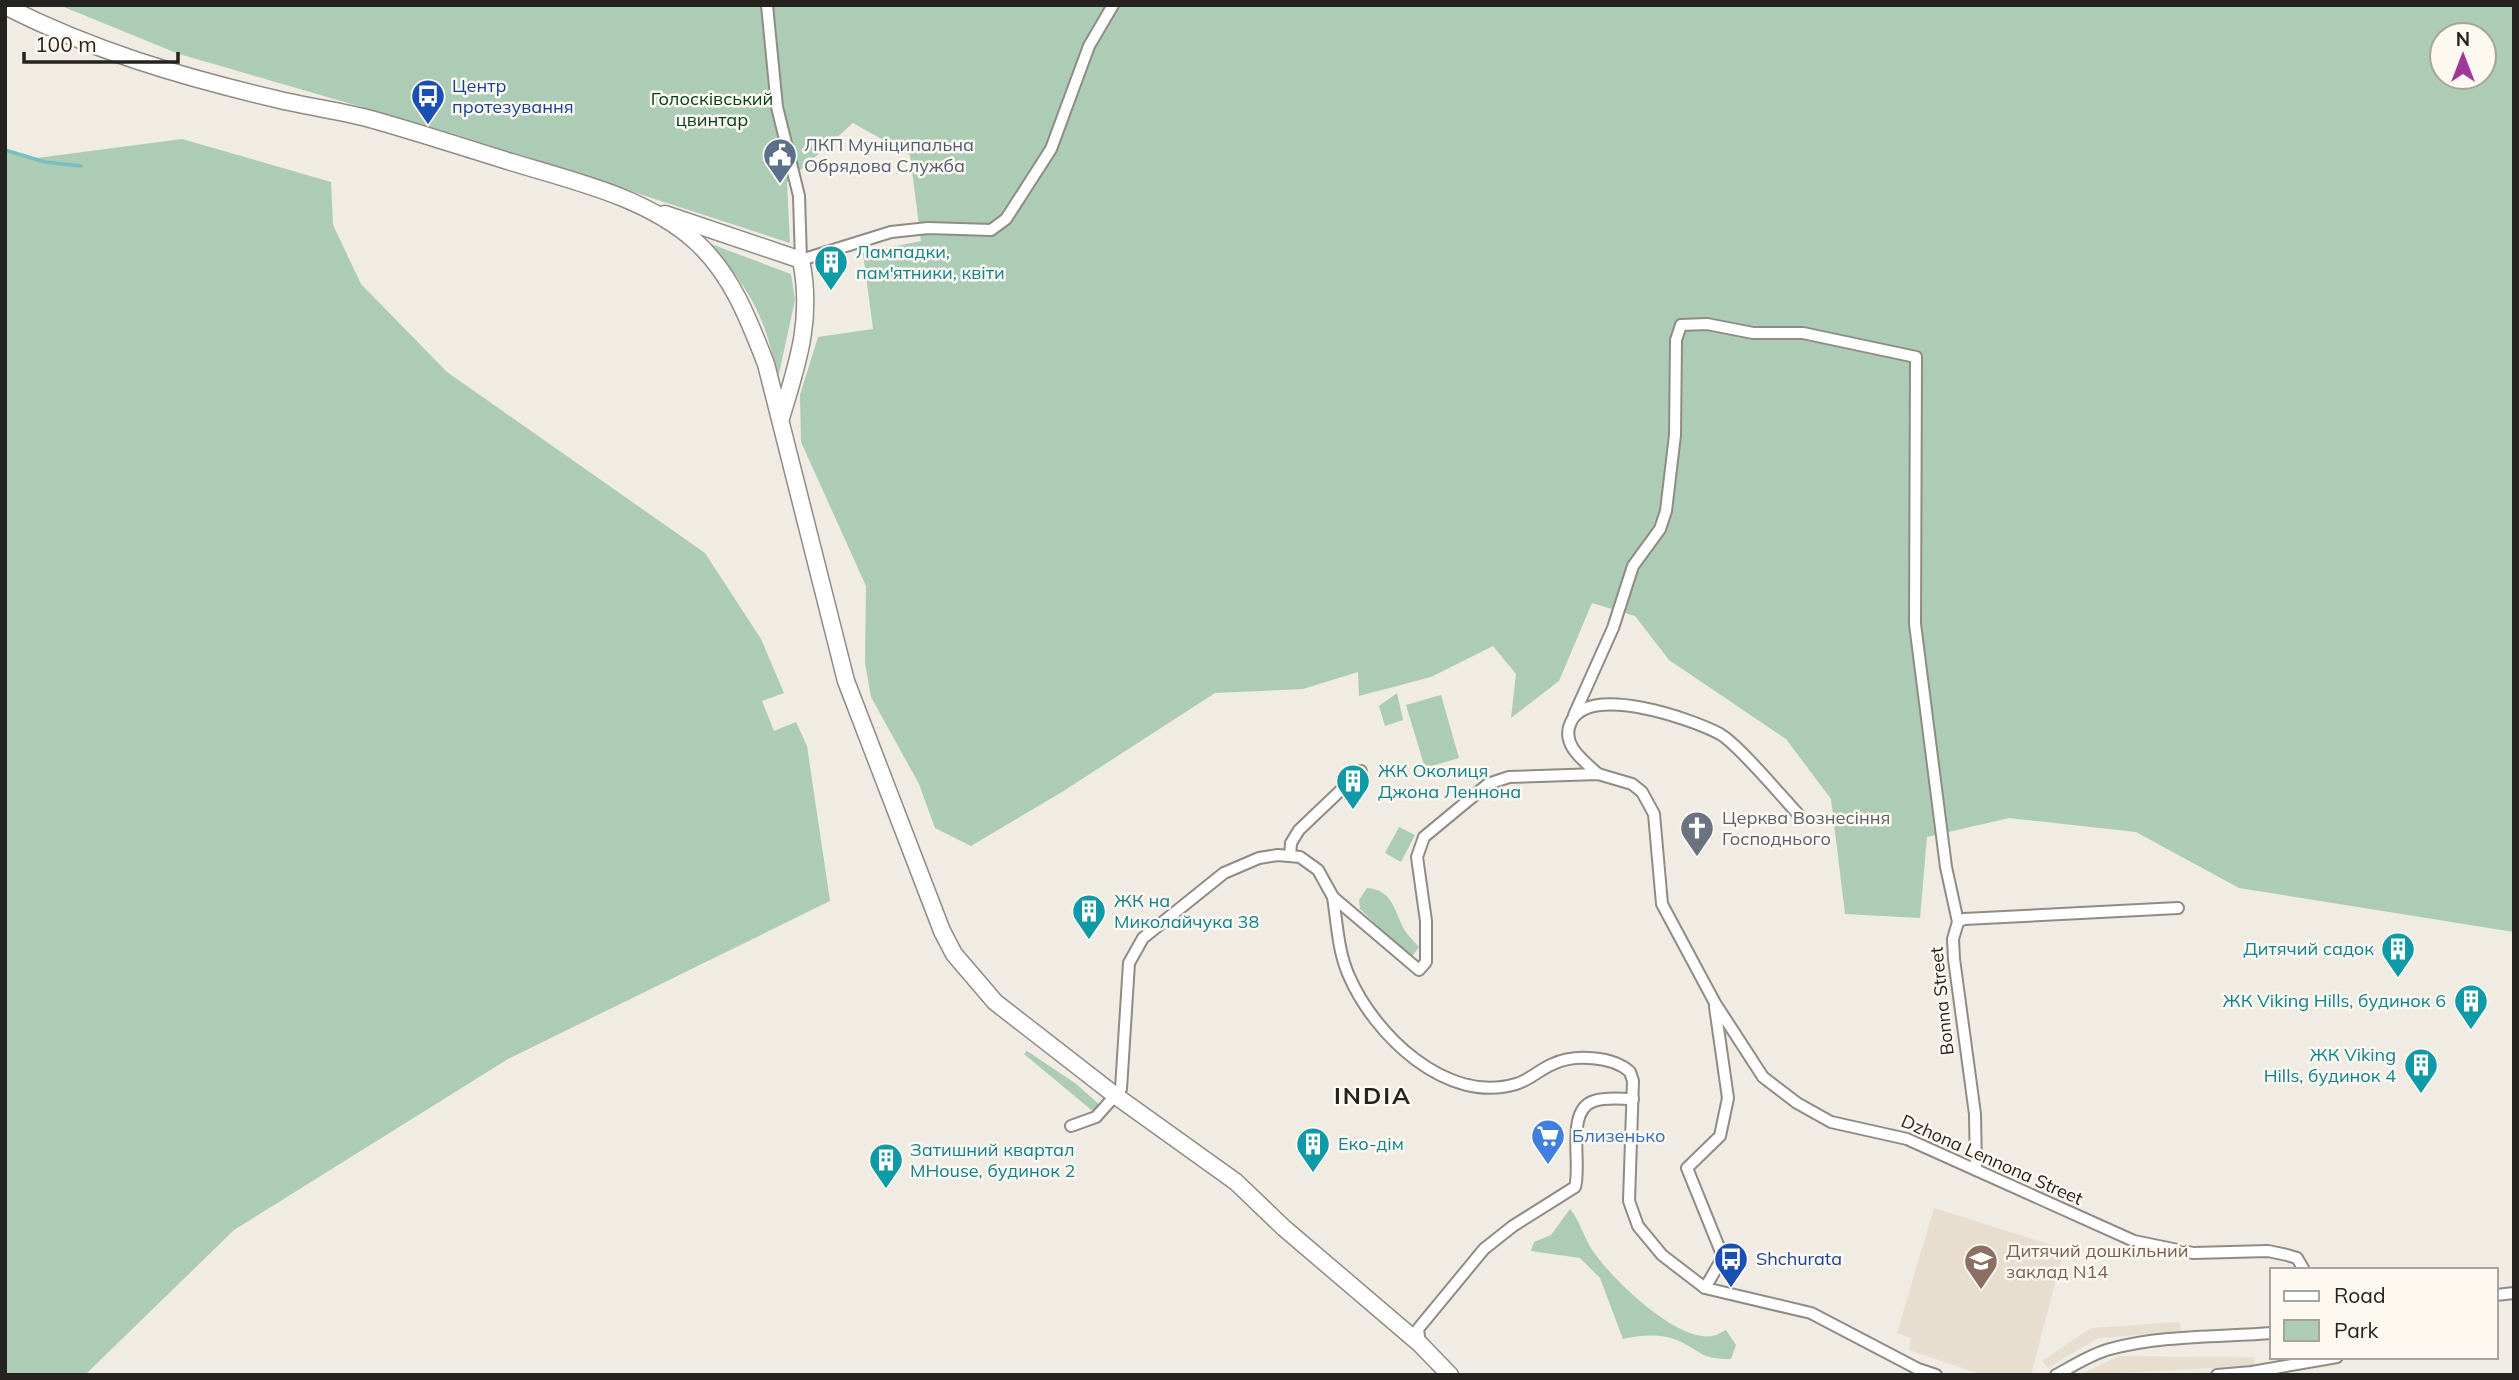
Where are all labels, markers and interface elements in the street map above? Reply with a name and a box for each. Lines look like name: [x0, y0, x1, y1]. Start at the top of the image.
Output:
scale bar: [24, 21, 178, 65]
north arrow: [2428, 21, 2498, 91]
text: N: [2456, 27, 2470, 51]
text: 100 m: [35, 31, 97, 57]
place label: Центр протезування: [452, 74, 574, 118]
bus stop icon: Центр протезування: [409, 77, 447, 126]
park label: Голосківський цвинтар: [651, 87, 773, 131]
place label: ЛКП Муніципальна Обрядова Служба: [804, 133, 974, 177]
public building icon: ЛКП Муніципальна Обрядова Служба: [761, 136, 799, 185]
place label: Лампадки, пам'ятники, квіти: [856, 240, 1005, 284]
building icon: Лампадки, пам'ятники, квіти: [812, 243, 850, 292]
place label: ЖК Околиця Джона Леннона: [1378, 759, 1521, 803]
building icon: ЖК Околиця Джона Леннона: [1334, 762, 1372, 811]
place label: Церква Вознесіння Господнього: [1722, 806, 1890, 850]
church icon: Церква Вознесіння Господнього: [1678, 809, 1716, 858]
place label: ЖК на Миколайчука 38: [1114, 889, 1259, 933]
building icon: ЖК на Миколайчука 38: [1070, 892, 1108, 941]
building icon: Дитячий садок: [2379, 930, 2417, 979]
place label: Дитячий садок: [2243, 937, 2374, 960]
street label: Bonna Street: [1924, 946, 1959, 1056]
building icon: ЖК Viking Hills, будинок 6: [2452, 982, 2490, 1031]
place label: ЖК Viking Hills, будинок 6: [2223, 989, 2446, 1012]
place label: ЖК Viking Hills, будинок 4: [2264, 1043, 2396, 1087]
building icon: ЖК Viking Hills, будинок 4: [2402, 1046, 2440, 1095]
district label: INDIA: [1334, 1080, 1412, 1110]
street label: Dzhona Lennona Street: [1898, 1109, 2087, 1210]
supermarket icon: Близенько: [1529, 1117, 1567, 1166]
place label: Близенько: [1572, 1124, 1665, 1147]
building icon: Еко-дім: [1294, 1125, 1332, 1174]
place label: Еко-дім: [1338, 1132, 1404, 1155]
place label: Затишний квартал MHouse, будинок 2: [910, 1138, 1075, 1182]
building icon: Затишний квартал MHouse, будинок 2: [867, 1141, 905, 1190]
place label: Дитячий дошкільний заклад N14: [2006, 1239, 2188, 1283]
bus stop icon: Shchurata: [1712, 1240, 1750, 1289]
school or university icon: Дитячий дошкільний заклад N14: [1962, 1242, 2000, 1291]
place label: Shchurata: [1756, 1247, 1842, 1270]
legend: [2270, 1268, 2498, 1359]
text: Road: [2334, 1282, 2385, 1308]
text: Park: [2334, 1317, 2378, 1343]

